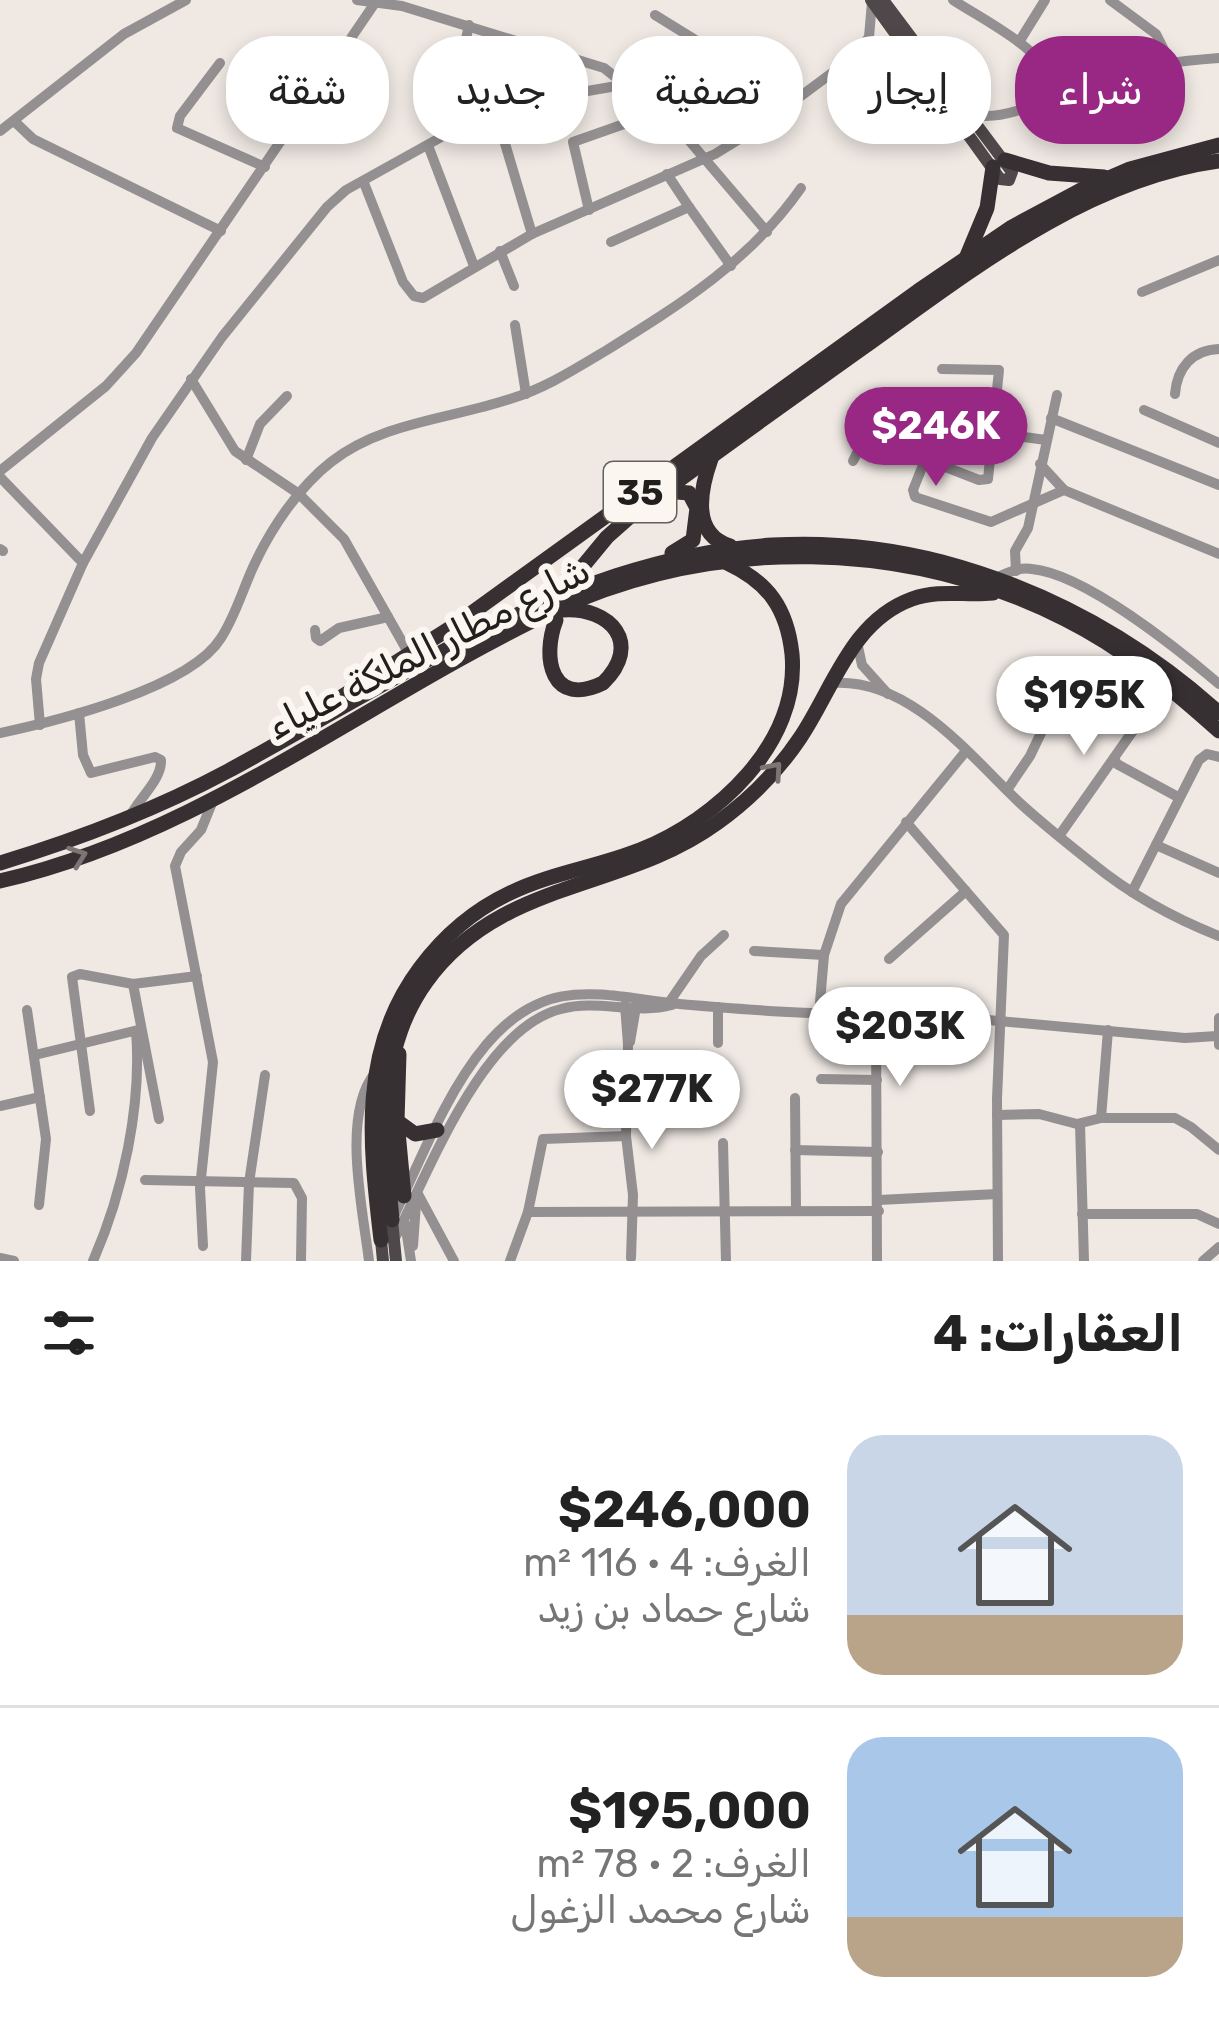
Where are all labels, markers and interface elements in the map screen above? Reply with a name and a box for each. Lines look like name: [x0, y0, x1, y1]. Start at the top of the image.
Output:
chip: شقة: [226, 36, 389, 144]
chip: جديد: [413, 36, 588, 144]
chip: تصفية: [612, 36, 803, 144]
chip: إيجار: [827, 36, 991, 144]
chip: شراء: [1015, 36, 1185, 144]
pin: $246K: [852, 387, 1020, 489]
text: $246K: [871, 403, 1001, 449]
road number: 35: [604, 462, 676, 522]
street label: شارع مطار الملكة علياء: [258, 546, 599, 753]
pin: $195K: [1000, 656, 1168, 758]
text: $195K: [1023, 672, 1145, 718]
one-way arrow: [760, 762, 782, 784]
one-way arrow: [67, 846, 88, 870]
pin: $203K: [816, 987, 984, 1089]
text: $203K: [835, 1003, 965, 1049]
pin: $277K: [568, 1050, 736, 1152]
text: $277K: [591, 1066, 713, 1112]
icon: filters: [36, 1300, 102, 1366]
text: العقارات: 4: [933, 1303, 1183, 1364]
text: $246,000: [558, 1479, 811, 1540]
icon: home: [943, 1483, 1087, 1627]
text: الغرف: 4 · 116 m²: [523, 1540, 811, 1586]
text: شارع حماد بن زيد: [537, 1586, 811, 1632]
text: $195,000: [568, 1780, 811, 1841]
icon: home: [943, 1785, 1087, 1929]
text: الغرف: 2 · 78 m²: [537, 1841, 811, 1887]
text: شارع محمد الزغول: [510, 1887, 811, 1933]

